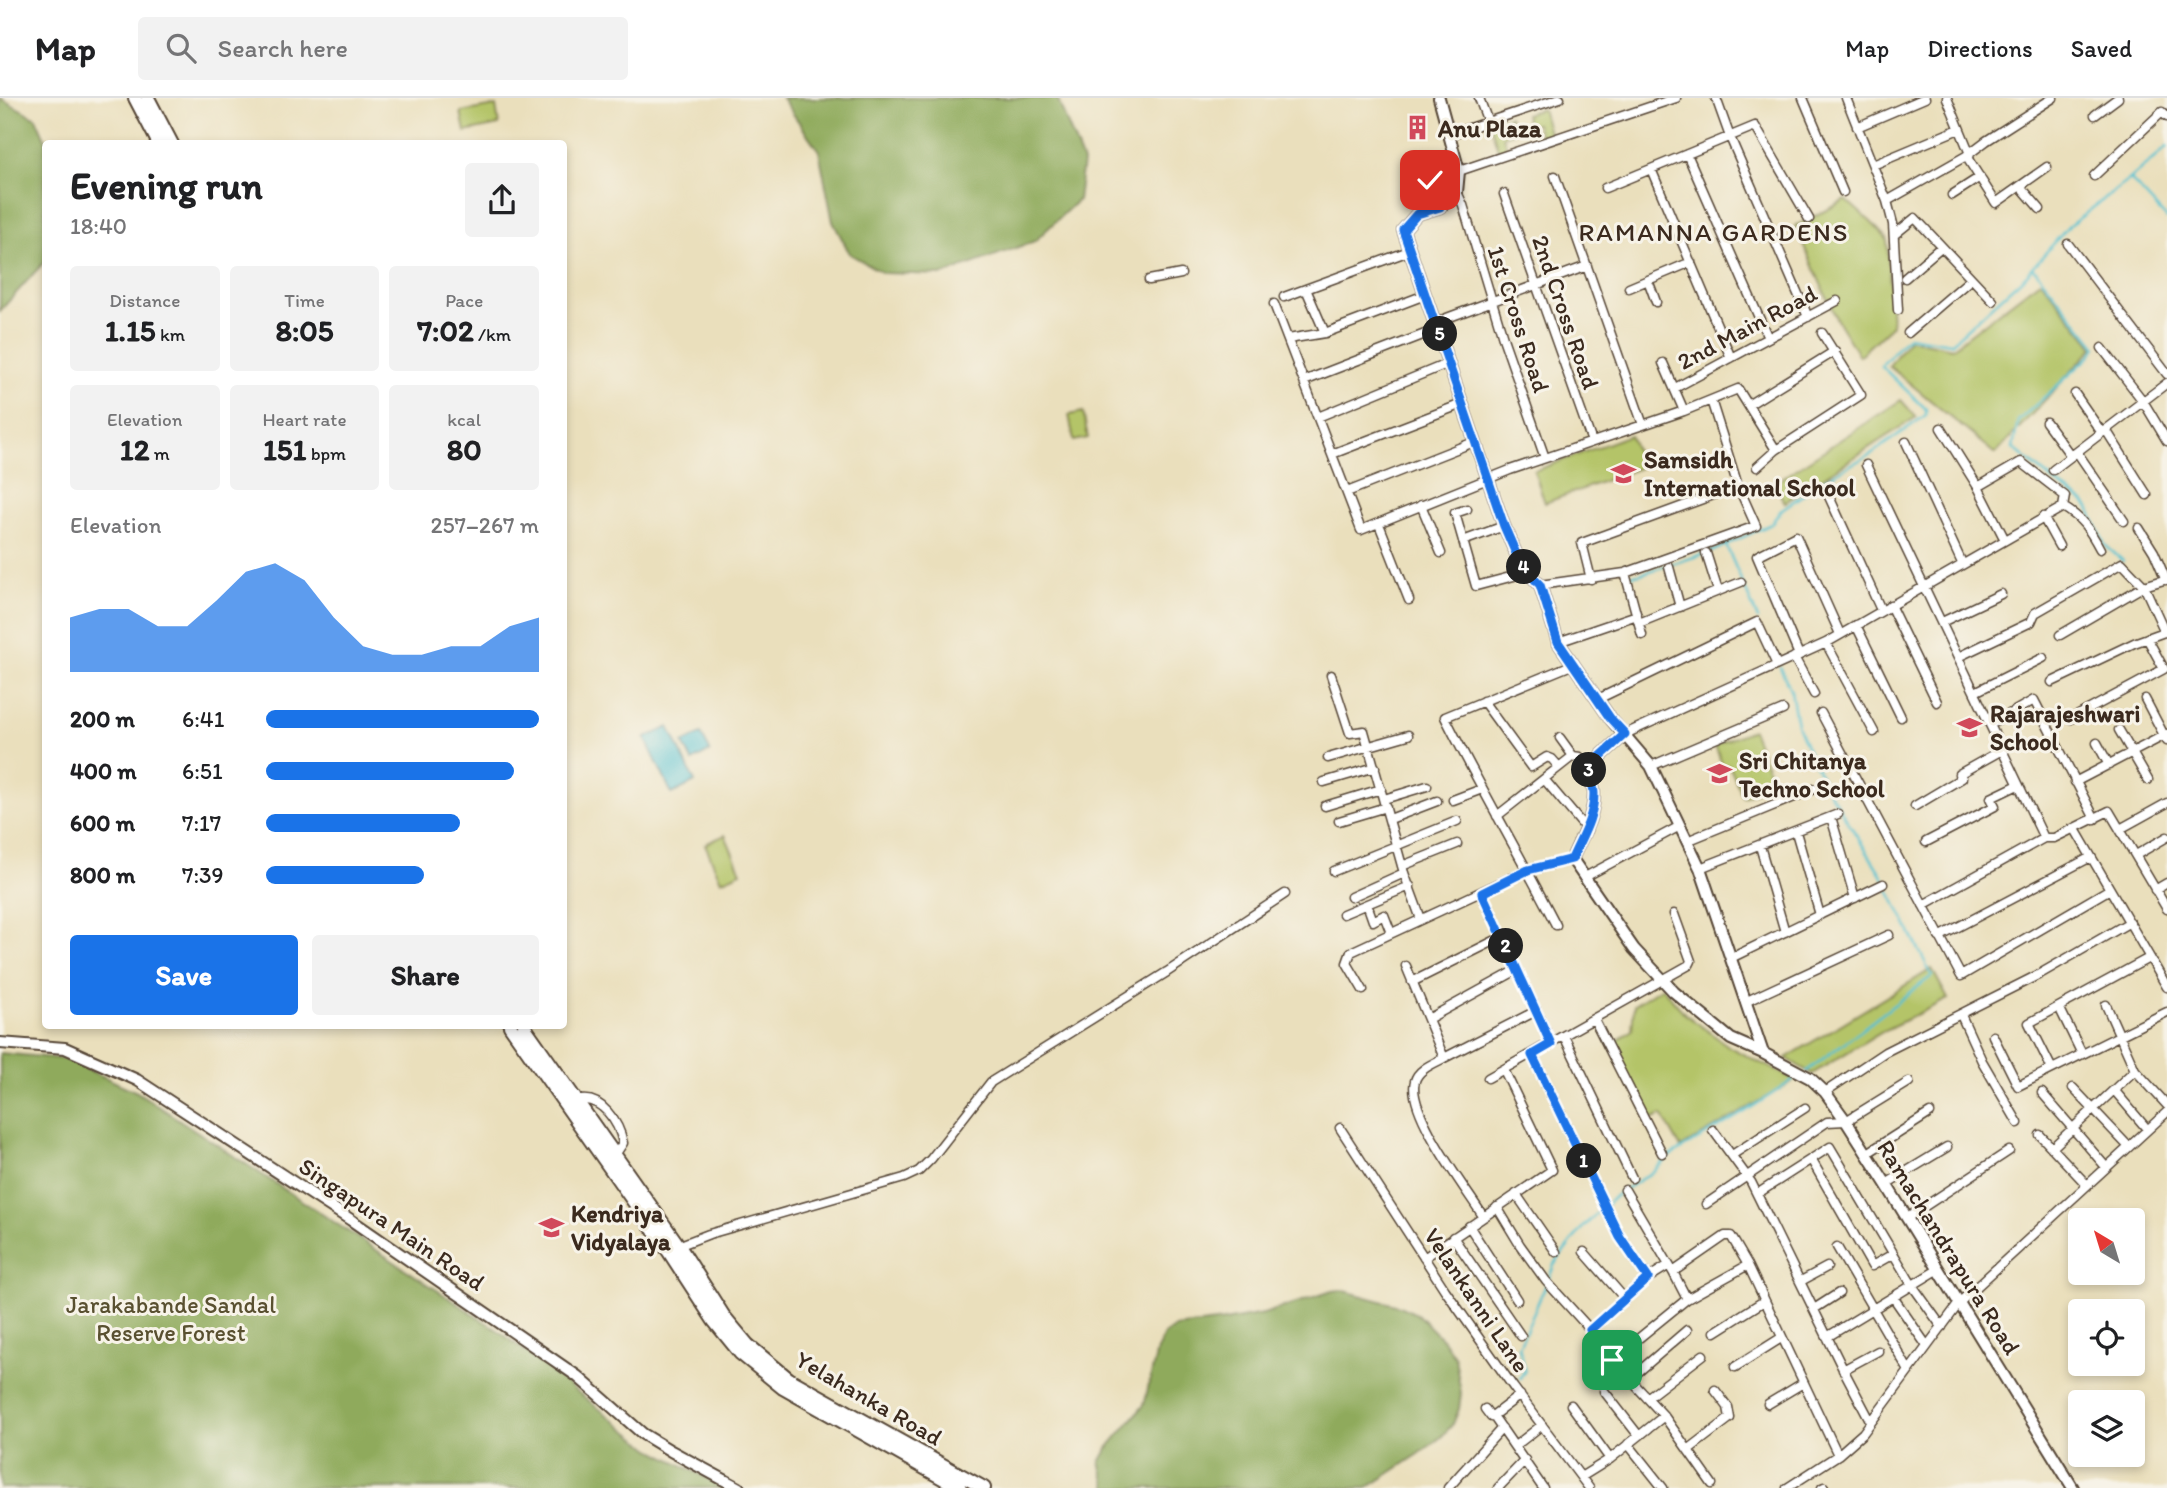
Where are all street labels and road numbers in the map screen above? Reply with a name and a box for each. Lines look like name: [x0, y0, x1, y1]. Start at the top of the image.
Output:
street label: 2nd Cross Road: [1526, 231, 1606, 393]
street label: 1st Cross Road: [1482, 242, 1556, 396]
street label: 2nd Main Road: [1672, 278, 1822, 376]
street label: Ramachandrapura Road: [1871, 1134, 2027, 1360]
street label: Singapura Main Road: [294, 1151, 490, 1297]
street label: Velankanni Lane: [1418, 1222, 1536, 1378]
street label: Yelahanka Road: [791, 1344, 948, 1452]

